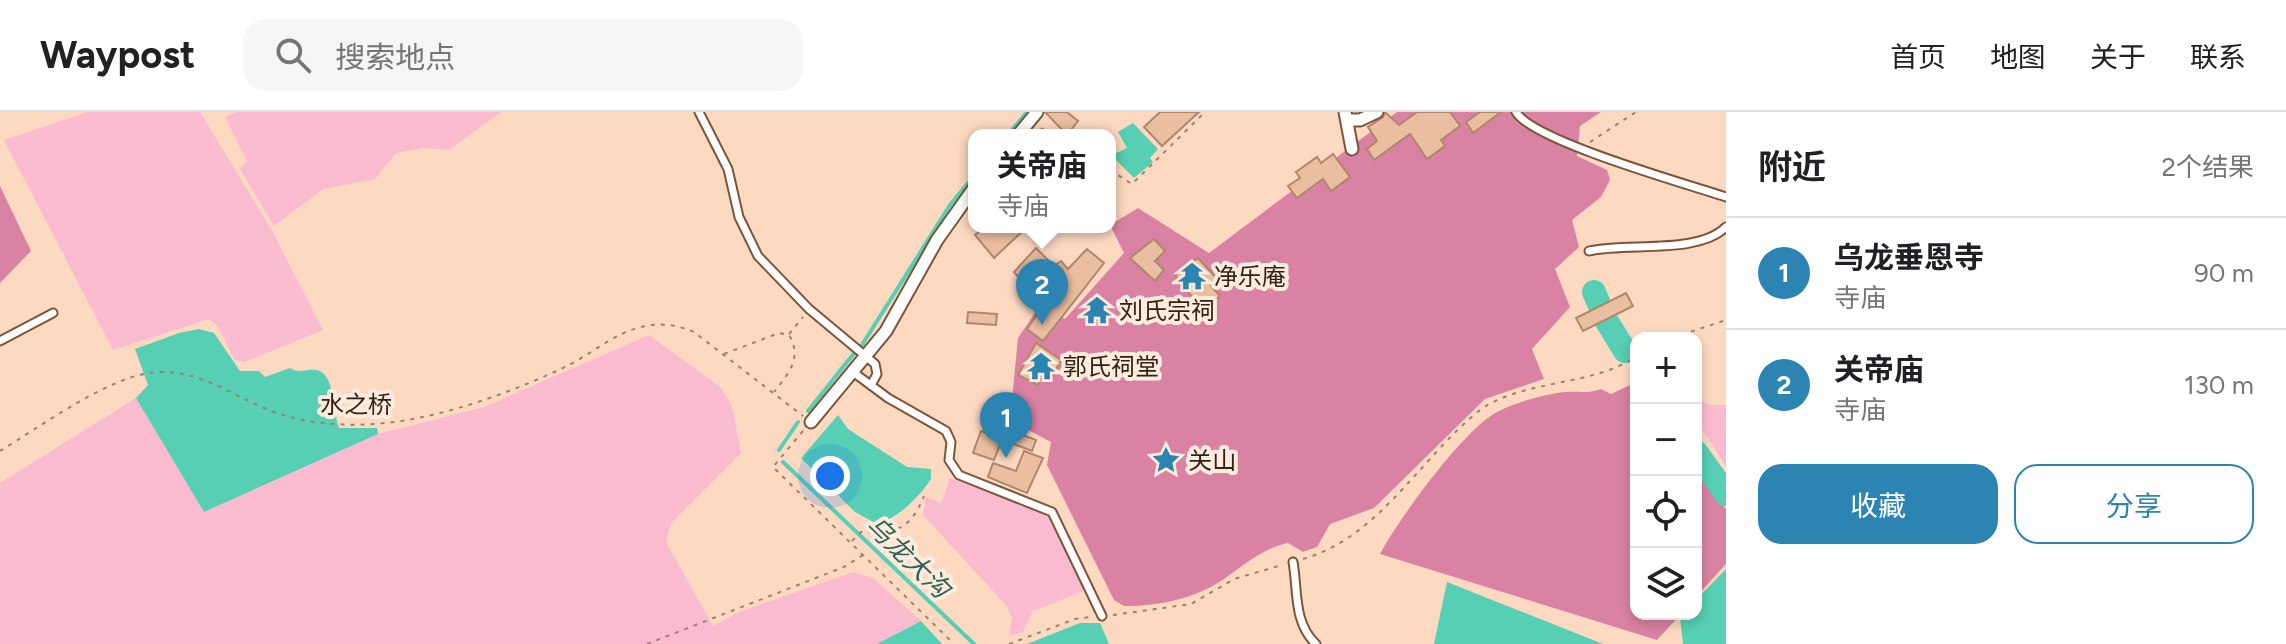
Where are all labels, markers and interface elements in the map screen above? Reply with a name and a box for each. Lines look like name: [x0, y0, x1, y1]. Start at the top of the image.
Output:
search box: [243, 19, 803, 91]
text: Waypost: [40, 32, 195, 78]
icon: search: [271, 33, 315, 77]
text: 搜索地点: [335, 39, 455, 76]
text: 首页: [1890, 40, 1946, 74]
text: 地图: [1990, 40, 2046, 74]
text: 关于: [2090, 40, 2146, 74]
text: 联系: [2190, 40, 2246, 74]
popup: [968, 129, 1116, 233]
text: 关帝庙: [997, 147, 1087, 184]
text: 附近: [1758, 147, 1826, 188]
text: 2个结果: [2161, 151, 2254, 183]
text: 寺庙: [997, 190, 1049, 222]
text: 乌龙垂恩寺: [1834, 239, 1984, 276]
text: 1: [1779, 257, 1789, 289]
text: 90 m: [2194, 257, 2254, 289]
pin: 2: [1016, 259, 1068, 325]
temple icon: 净乐庵: [1177, 261, 1207, 291]
place label: 净乐庵: [1214, 262, 1286, 291]
text: 寺庙: [1834, 282, 1886, 314]
temple icon: 刘氏宗祠: [1082, 295, 1112, 325]
place label: 刘氏宗祠: [1119, 296, 1215, 325]
map controls: [1630, 332, 1702, 620]
button: +: [1630, 332, 1702, 404]
temple icon: 郭氏祠堂: [1026, 351, 1056, 381]
text: 关帝庙: [1834, 351, 1924, 388]
place label: 郭氏祠堂: [1063, 352, 1159, 381]
text: 2: [1776, 369, 1792, 401]
text: 130 m: [2184, 369, 2254, 401]
street label: 水之桥: [320, 390, 392, 419]
pin: 1: [980, 392, 1032, 458]
text: 寺庙: [1834, 394, 1886, 426]
button: −: [1630, 404, 1702, 476]
place icon: 关山: [1151, 445, 1181, 475]
place label: 关山: [1188, 446, 1236, 475]
your location: [810, 456, 850, 496]
button: 收藏: [1758, 464, 1998, 544]
button: 分享: [2014, 464, 2254, 544]
button: locate: [1630, 476, 1702, 548]
water label: 乌龙大沟: [859, 509, 959, 607]
button: layers: [1630, 548, 1702, 620]

